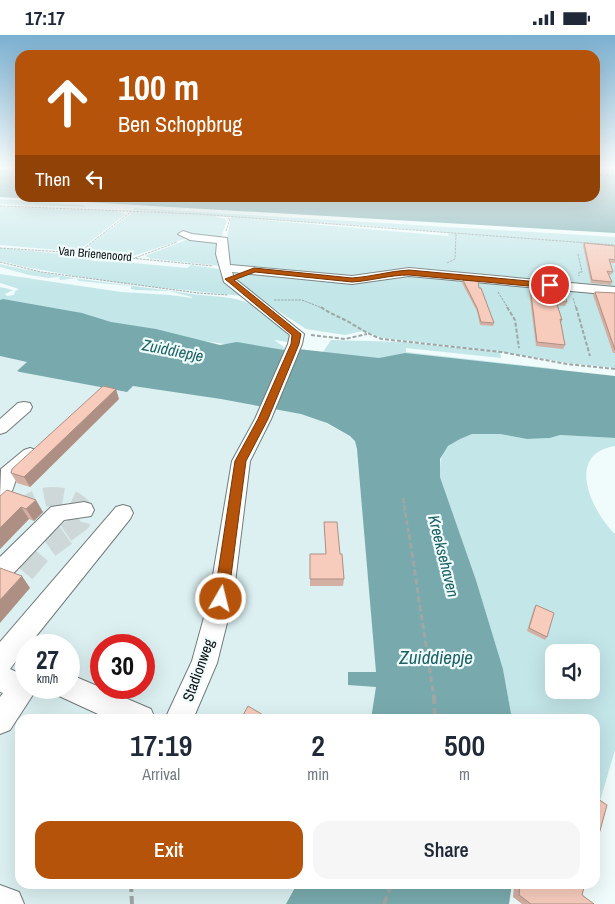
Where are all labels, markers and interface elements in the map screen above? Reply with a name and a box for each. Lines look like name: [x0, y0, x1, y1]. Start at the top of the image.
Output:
text: 17:17: [25, 5, 65, 31]
text: 100 m: [118, 64, 199, 111]
icon: ahead: [35, 70, 100, 135]
text: Ben Schopbrug: [118, 109, 242, 139]
icon: left: [81, 165, 109, 193]
text: Then: [35, 166, 71, 192]
street label: Van Brienenoord: [58, 243, 132, 265]
pin: [529, 264, 571, 306]
icon: arrive: [536, 271, 564, 299]
water label: Zuiddiepje: [139, 333, 206, 367]
water label: Kreeksehaven: [423, 513, 465, 599]
position arrow: [194, 572, 246, 624]
speed limit sign: 30: [90, 634, 155, 699]
street label: Stadionweg: [177, 636, 219, 704]
text: 27: [36, 643, 59, 677]
water label: Zuiddiepje: [398, 644, 473, 670]
map controls: [545, 644, 600, 699]
button: sound: [545, 644, 600, 699]
text: km/h: [37, 671, 58, 687]
text: 17:19: [130, 725, 192, 765]
text: 2: [311, 725, 325, 765]
text: 500: [444, 725, 485, 765]
text: Arrival: [142, 763, 180, 785]
text: min: [307, 763, 329, 785]
text: m: [459, 763, 470, 785]
button: Exit: [35, 821, 303, 879]
button: Share: [313, 821, 580, 879]

